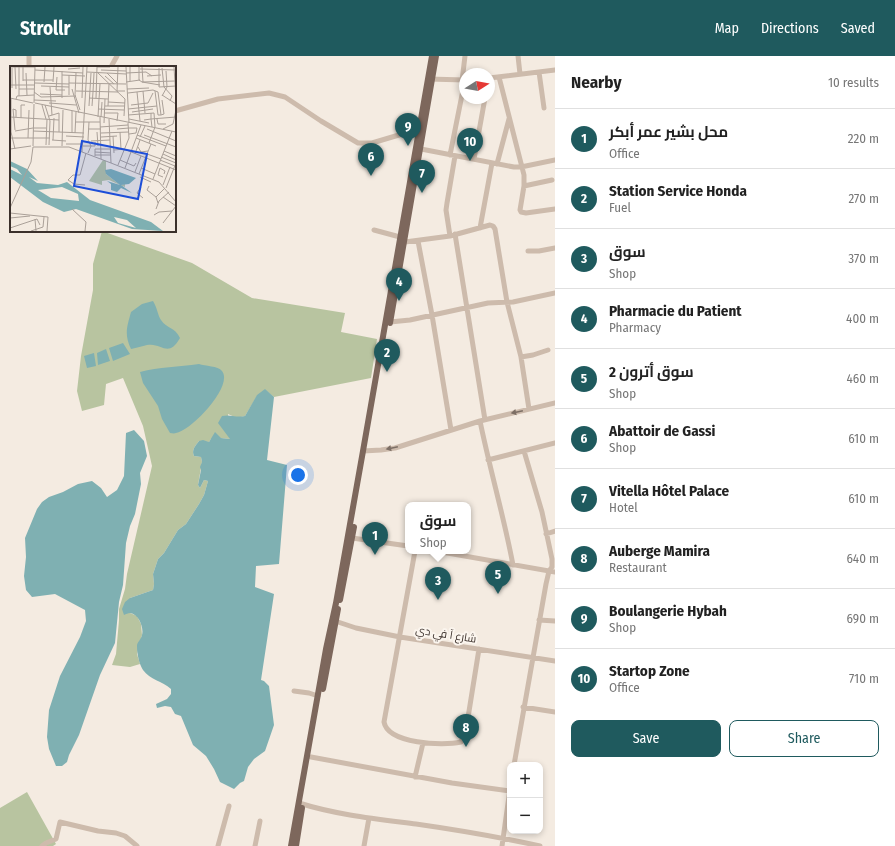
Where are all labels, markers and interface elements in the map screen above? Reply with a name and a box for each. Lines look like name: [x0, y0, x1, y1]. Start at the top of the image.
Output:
text: Strollr: [20, 17, 70, 40]
text: Map: [715, 20, 739, 37]
text: Directions: [761, 20, 819, 37]
text: Saved: [841, 20, 875, 37]
inset map: [10, 66, 176, 232]
north arrow: [459, 68, 495, 104]
text: Nearby: [571, 72, 622, 93]
text: 10 results: [828, 75, 879, 90]
pin: 9: [395, 113, 421, 146]
text: محل بشير عمر أبكر: [609, 123, 728, 141]
pin: 10: [457, 128, 483, 161]
text: 1: [581, 131, 587, 146]
text: 220 m: [848, 131, 879, 146]
pin: 6: [358, 143, 384, 176]
text: Office: [609, 146, 640, 161]
pin: 7: [409, 160, 435, 193]
text: Station Service Honda: [609, 182, 747, 200]
text: 2: [581, 191, 587, 206]
text: 270 m: [848, 191, 879, 206]
text: Fuel: [609, 200, 631, 215]
text: سوق: [609, 243, 646, 261]
text: 3: [581, 251, 587, 266]
text: 370 m: [848, 251, 879, 266]
text: Shop: [609, 266, 636, 281]
pin: 4: [386, 268, 412, 301]
text: Pharmacie du Patient: [609, 302, 742, 320]
text: 4: [581, 311, 587, 326]
text: 400 m: [846, 311, 879, 326]
text: Pharmacy: [609, 320, 661, 335]
pin: 2: [374, 339, 400, 372]
text: سوق أترون 2: [609, 363, 694, 381]
text: 5: [581, 371, 587, 386]
text: 460 m: [846, 371, 879, 386]
text: Shop: [609, 386, 636, 401]
one-way arrow: [511, 410, 523, 416]
text: Abattoir de Gassi: [609, 422, 715, 440]
text: 6: [581, 431, 587, 446]
text: 610 m: [848, 431, 879, 446]
text: Shop: [609, 440, 636, 455]
one-way arrow: [386, 446, 398, 452]
your location: [288, 465, 308, 485]
text: Vitella Hôtel Palace: [609, 482, 729, 500]
text: 7: [581, 491, 587, 506]
text: 610 m: [848, 491, 879, 506]
text: Hotel: [609, 500, 638, 515]
popup: [405, 502, 471, 554]
text: سوق: [420, 512, 456, 530]
pin: 1: [362, 522, 388, 555]
text: Shop: [420, 535, 447, 550]
text: Auberge Mamira: [609, 542, 710, 560]
text: 8: [581, 551, 587, 566]
text: 640 m: [846, 551, 879, 566]
text: Restaurant: [609, 560, 667, 575]
pin: 5: [485, 561, 511, 594]
pin: 3: [425, 567, 451, 600]
text: Boulangerie Hybah: [609, 602, 727, 620]
text: 9: [581, 611, 587, 626]
text: 690 m: [847, 611, 879, 626]
text: Shop: [609, 620, 636, 635]
street label: شارع آ في دي: [414, 623, 477, 648]
text: Startop Zone: [609, 662, 690, 680]
text: 10: [578, 671, 590, 686]
text: 710 m: [849, 671, 879, 686]
text: Office: [609, 680, 640, 695]
pin: 8: [453, 714, 479, 747]
button: Save: [571, 720, 721, 757]
button: Share: [729, 720, 879, 757]
map controls: [507, 762, 543, 834]
button: +: [507, 762, 543, 798]
button: −: [507, 798, 543, 834]

